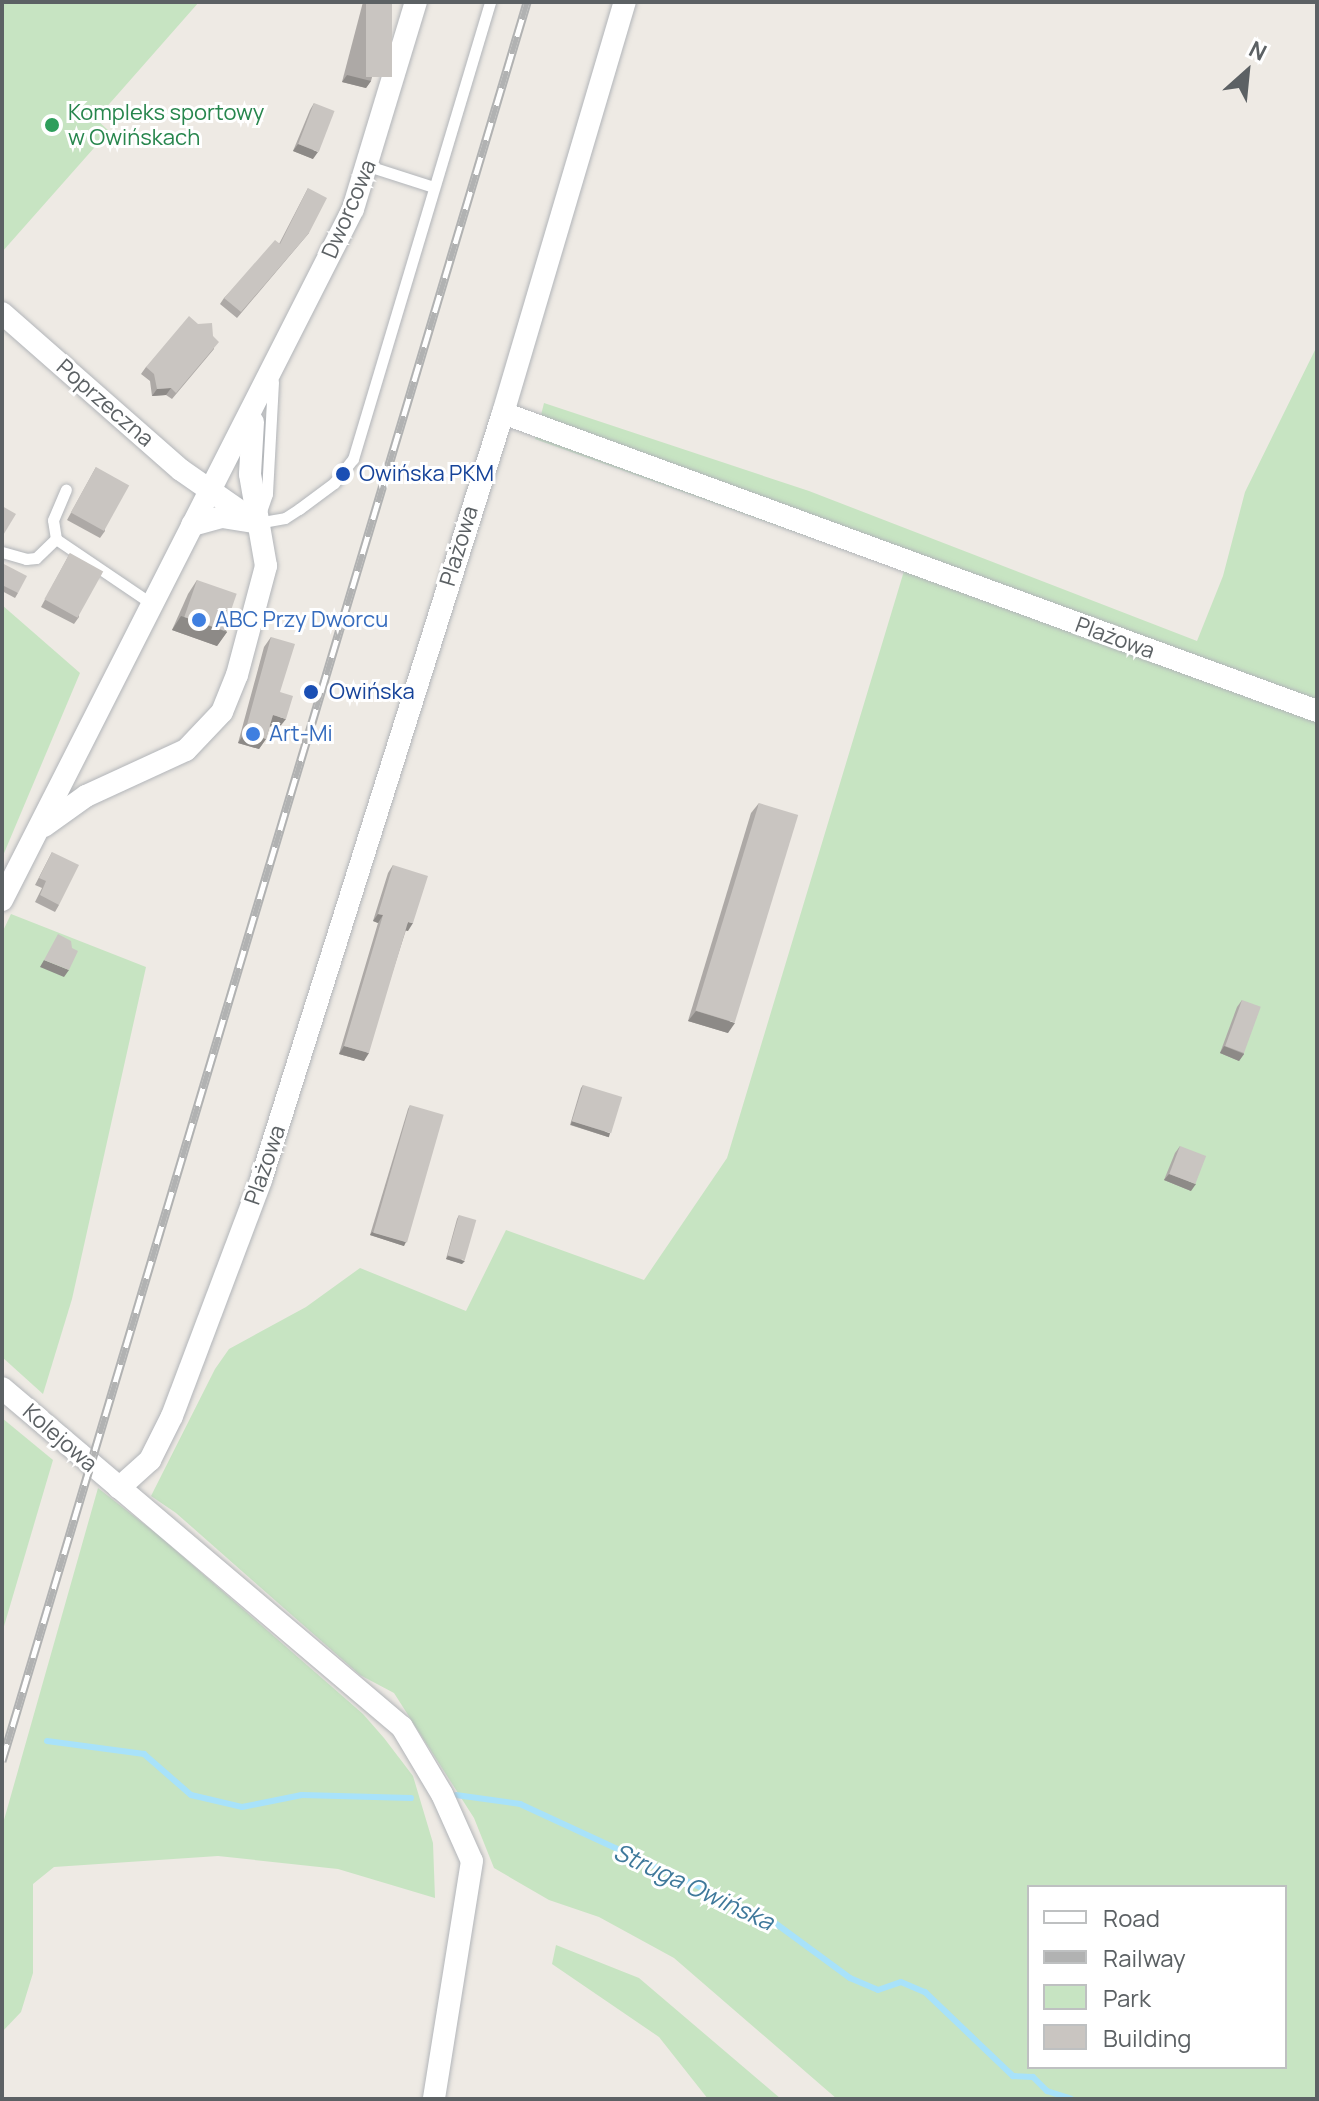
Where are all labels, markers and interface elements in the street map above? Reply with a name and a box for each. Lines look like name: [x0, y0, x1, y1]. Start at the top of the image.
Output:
north arrow: [1207, 32, 1287, 112]
text: N: [1244, 34, 1272, 68]
place label: Kompleks sportowy w Owińskach: [68, 99, 264, 150]
marker: Kompleks sportowy w Owińskach: [43, 116, 61, 134]
street label: Dworcowa: [316, 156, 382, 262]
street label: Poprzeczna: [51, 354, 159, 452]
place label: Owińska PKM: [359, 461, 494, 487]
marker: Owińska PKM: [334, 465, 352, 483]
street label: Plażowa: [434, 503, 484, 589]
place label: ABC Przy Dworcu: [215, 607, 388, 633]
marker: ABC Przy Dworcu: [190, 611, 208, 629]
street label: Plażowa: [1072, 611, 1158, 665]
place label: Owińska: [329, 679, 415, 705]
marker: Owińska: [300, 681, 322, 703]
place label: Art-Mi: [269, 721, 333, 747]
marker: Art-Mi: [244, 725, 262, 743]
street label: Plażowa: [239, 1122, 291, 1208]
street label: Kolejowa: [17, 1399, 103, 1477]
water label: Struga Owińska: [609, 1836, 779, 1936]
legend: [1027, 1885, 1287, 2069]
text: Road: [1103, 1901, 1160, 1934]
text: Railway: [1103, 1941, 1186, 1974]
text: Park: [1103, 1981, 1151, 2014]
text: Building: [1103, 2021, 1191, 2054]

